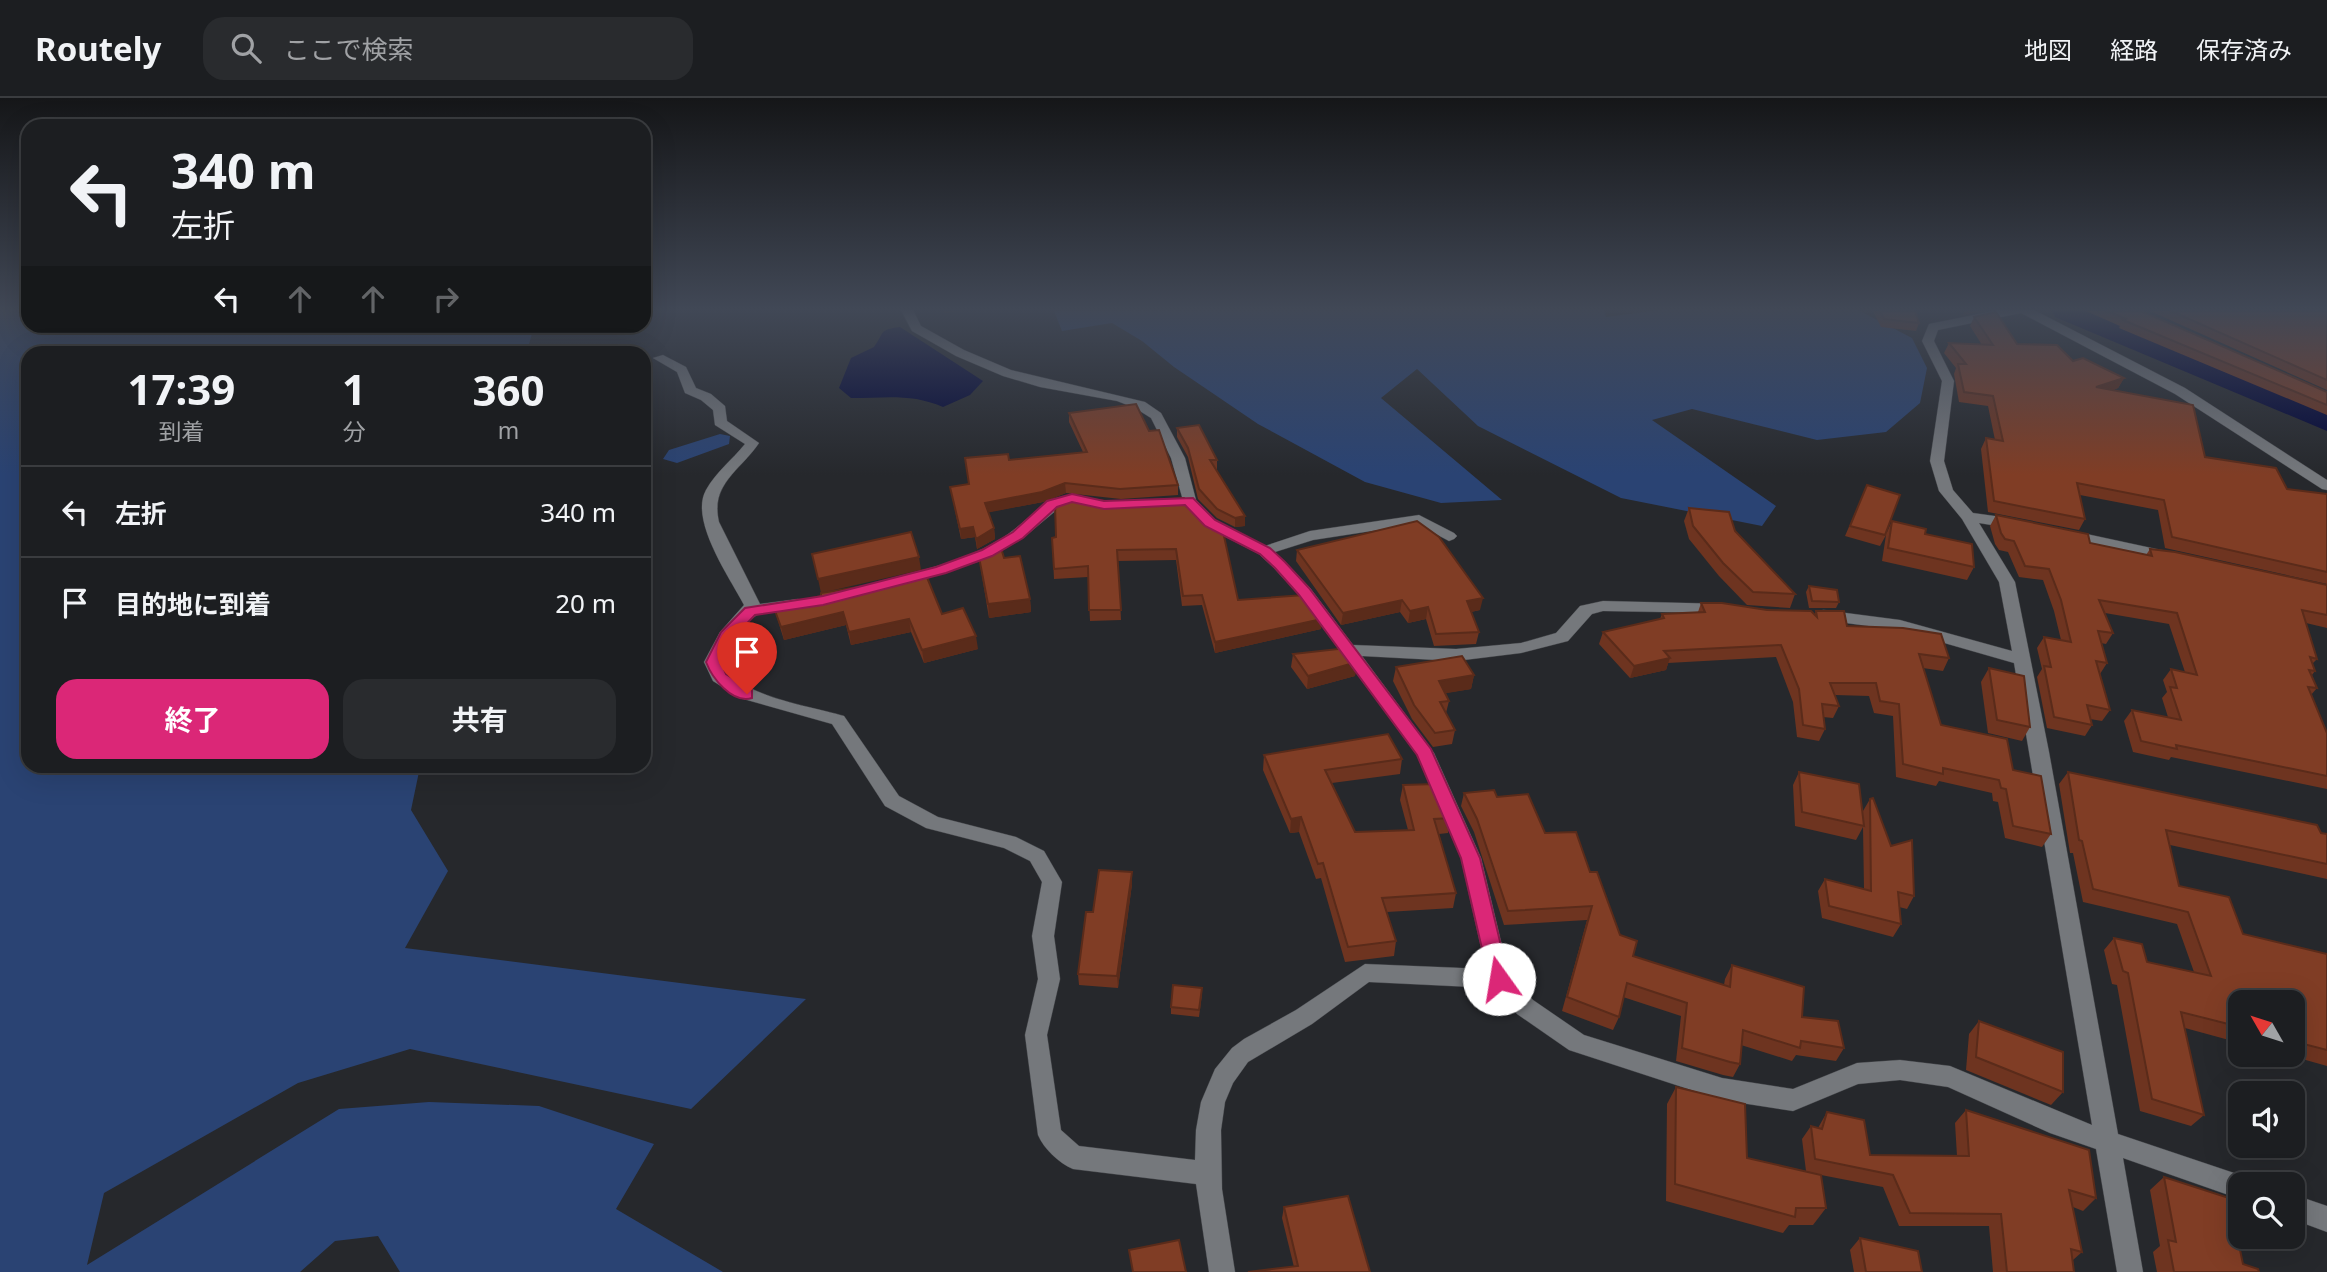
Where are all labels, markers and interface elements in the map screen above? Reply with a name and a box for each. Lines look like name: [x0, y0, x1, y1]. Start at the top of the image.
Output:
search box: [203, 17, 693, 80]
text: Routely: [35, 26, 161, 71]
icon: search: [227, 29, 265, 67]
text: ここで検索: [283, 31, 413, 67]
text: 地図: [2024, 33, 2072, 66]
text: 経路: [2110, 33, 2158, 66]
text: 保存済み: [2196, 33, 2292, 66]
text: 340 m: [171, 137, 316, 203]
icon: left: [56, 147, 147, 238]
text: 左折: [171, 203, 235, 246]
icon: left: [208, 280, 246, 318]
icon: ahead: [281, 280, 319, 318]
icon: ahead: [354, 280, 392, 318]
icon: right: [427, 280, 465, 318]
text: 17:39: [127, 360, 235, 417]
text: 1: [342, 360, 366, 417]
text: 360: [472, 361, 544, 418]
text: m: [498, 414, 519, 446]
text: 到着: [158, 415, 204, 447]
text: 分: [342, 415, 365, 447]
icon: left: [56, 493, 94, 531]
text: 340 m: [540, 494, 616, 530]
text: 左折: [115, 495, 167, 531]
icon: arrive: [56, 584, 94, 622]
text: 20 m: [555, 585, 616, 621]
text: 目的地に到着: [115, 586, 271, 622]
pin: [717, 622, 777, 694]
icon: arrive: [728, 633, 766, 671]
button: 終了: [56, 679, 329, 759]
button: 共有: [343, 679, 616, 759]
position arrow: [1462, 942, 1536, 1016]
north arrow: [2228, 990, 2305, 1068]
map controls: [2228, 990, 2305, 1249]
button: sound: [2228, 1081, 2305, 1158]
button: search: [2228, 1172, 2305, 1249]

